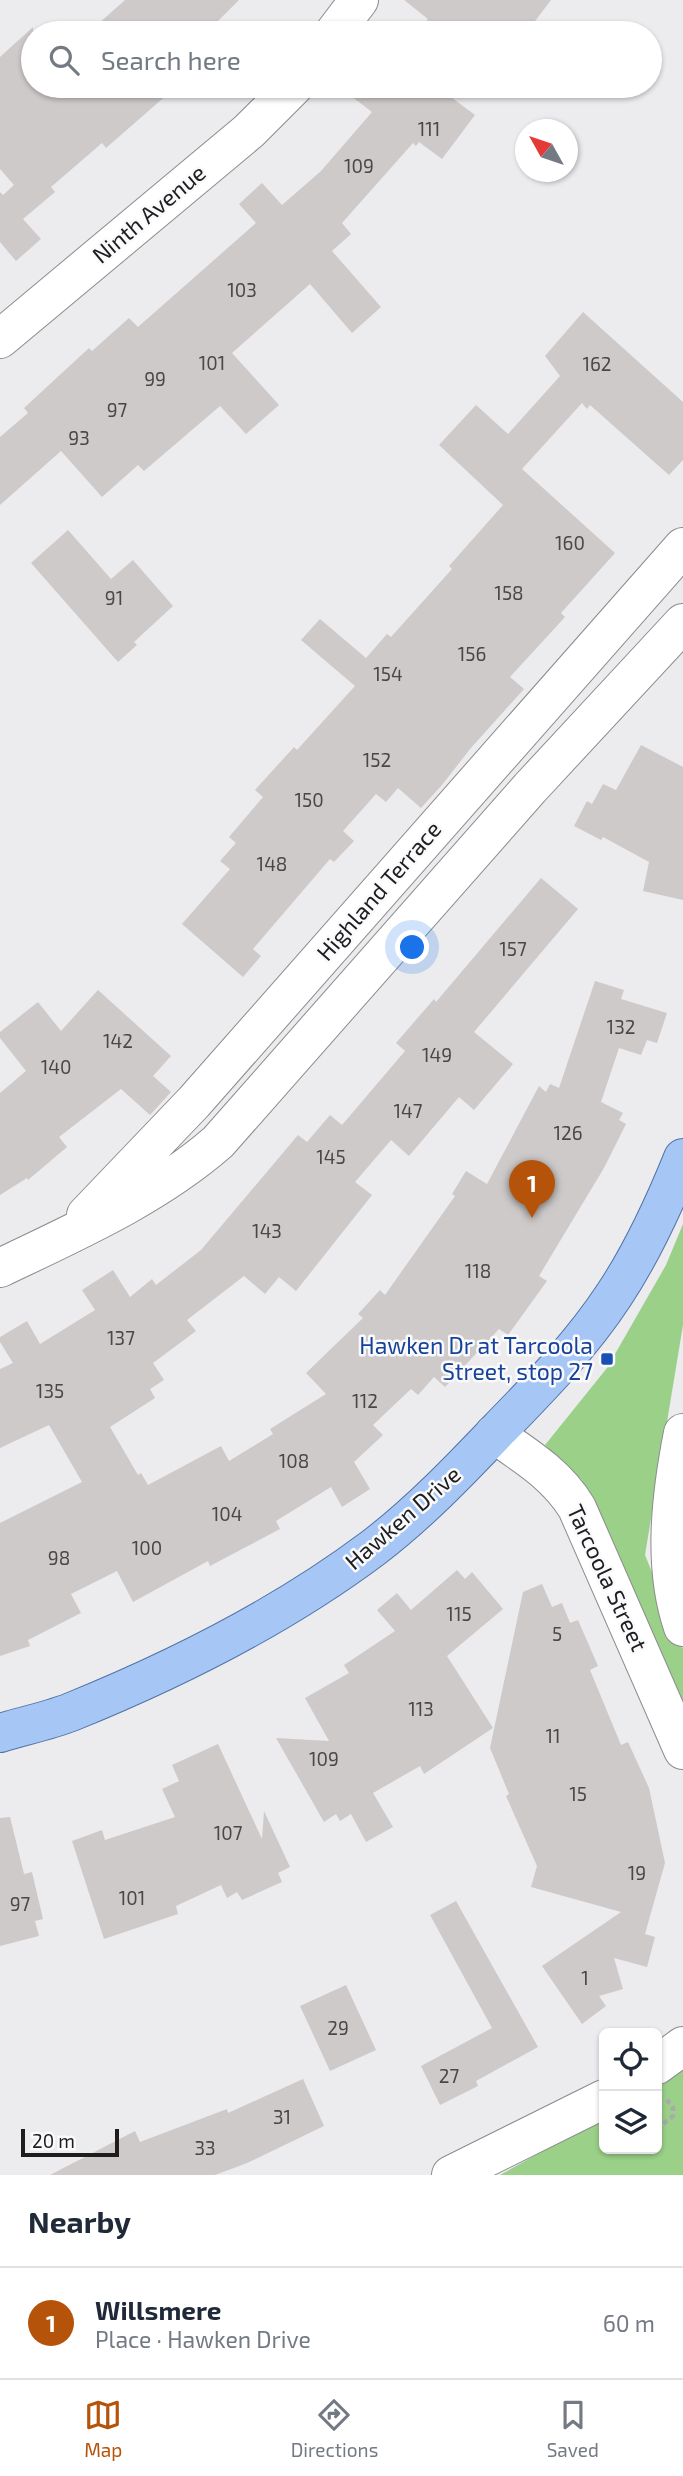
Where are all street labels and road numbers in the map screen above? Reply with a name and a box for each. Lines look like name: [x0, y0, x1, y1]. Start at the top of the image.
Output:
street label: Ninth Avenue: [86, 158, 211, 269]
street label: Highland Terrace: [310, 815, 446, 966]
street label: Hawken Drive: [339, 1460, 466, 1575]
street label: Tarcoola Street: [562, 1500, 654, 1656]

